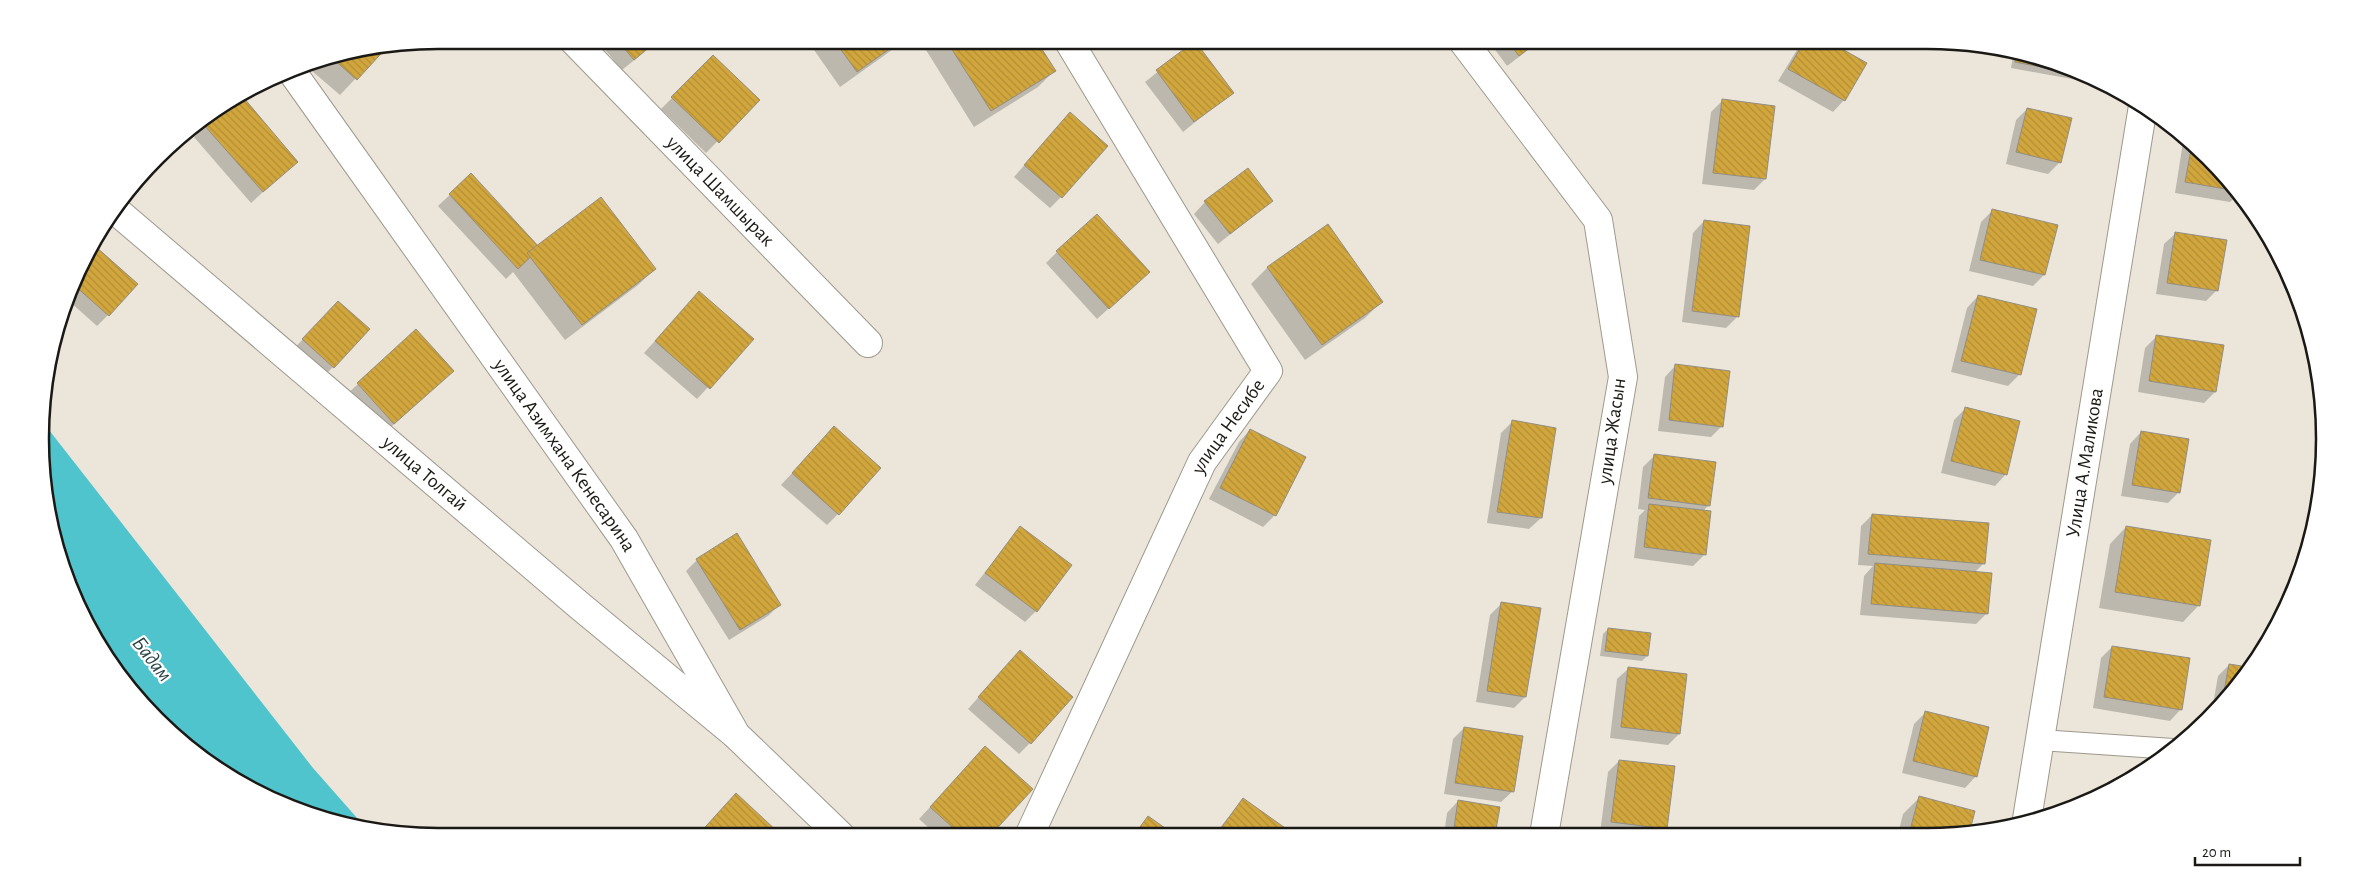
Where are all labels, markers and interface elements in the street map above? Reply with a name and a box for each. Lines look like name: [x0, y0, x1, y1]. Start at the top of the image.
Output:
street label: улица Шамшырак: [662, 132, 778, 250]
street label: улица Азимхана Кенесарина: [489, 354, 639, 555]
street label: улица Несибе: [1188, 375, 1269, 478]
street label: улица Жасын: [1595, 377, 1629, 486]
street label: Улица А.Маликова: [2063, 387, 2107, 539]
street label: улица Толгай: [378, 432, 471, 515]
water label: Бадам: [128, 633, 176, 685]
scale bar: [2195, 834, 2300, 866]
text: 20 m: [2202, 845, 2231, 860]

